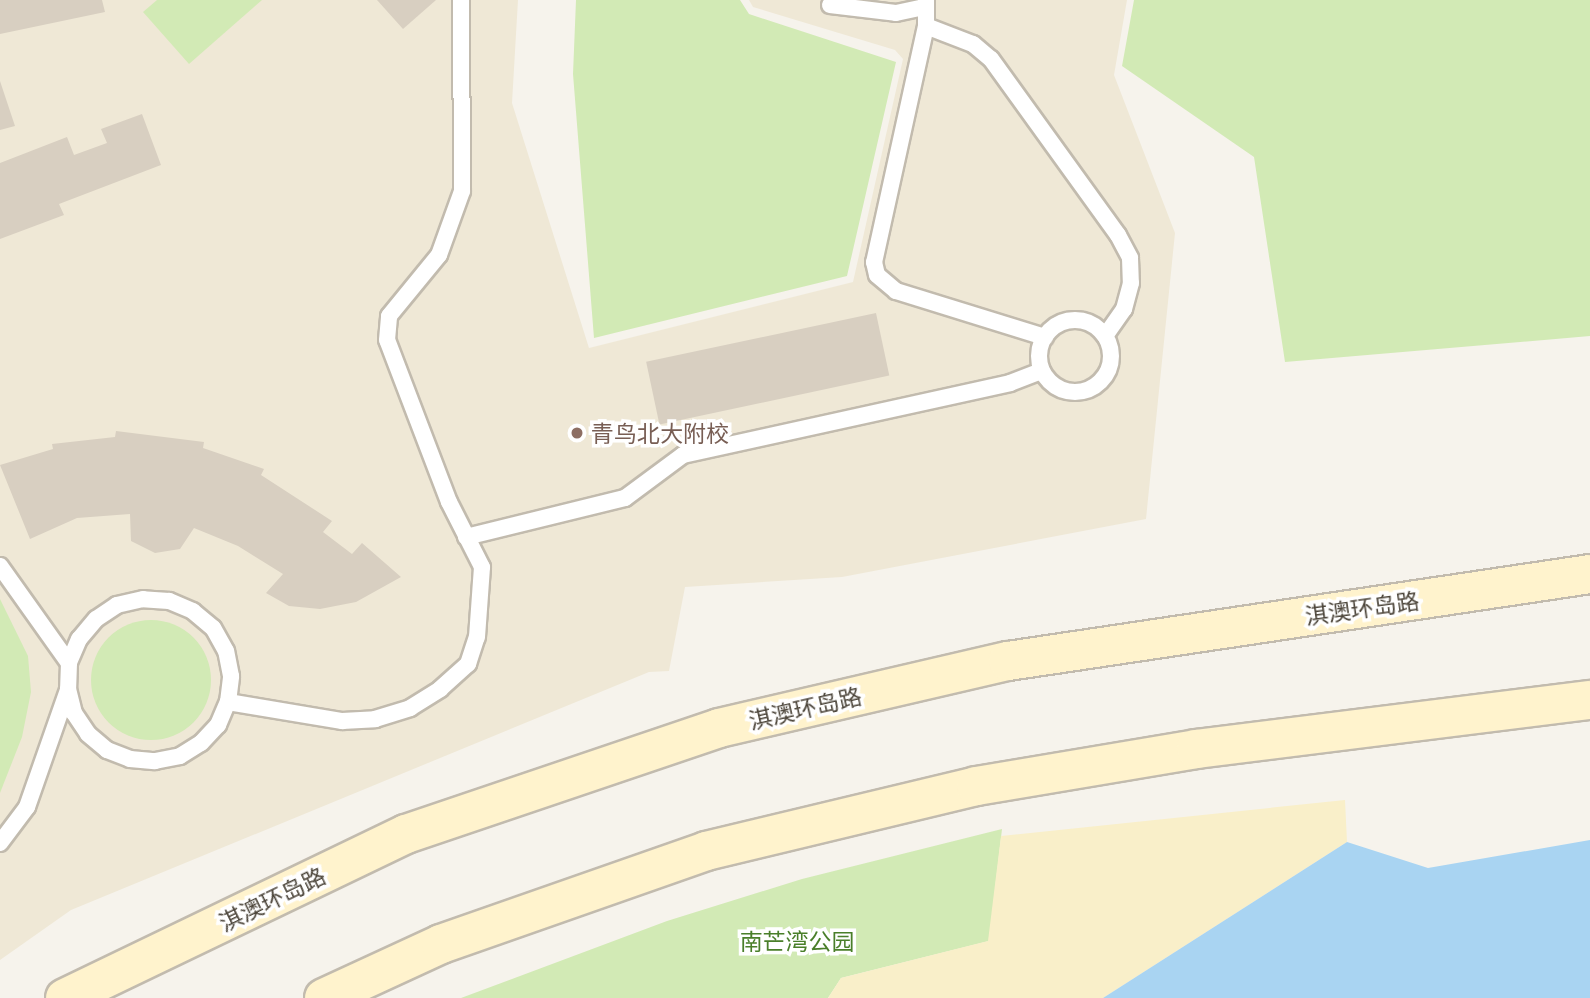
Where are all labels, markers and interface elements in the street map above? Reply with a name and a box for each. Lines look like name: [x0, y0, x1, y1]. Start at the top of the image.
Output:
place label: 青鸟北大附校: [591, 419, 729, 447]
marker: 青鸟北大附校: [569, 425, 585, 441]
street label: 淇澳环岛路: [1303, 586, 1421, 630]
street label: 淇澳环岛路: [746, 682, 864, 734]
street label: 淇澳环岛路: [214, 861, 330, 937]
park label: 南芒湾公园: [740, 927, 854, 955]

